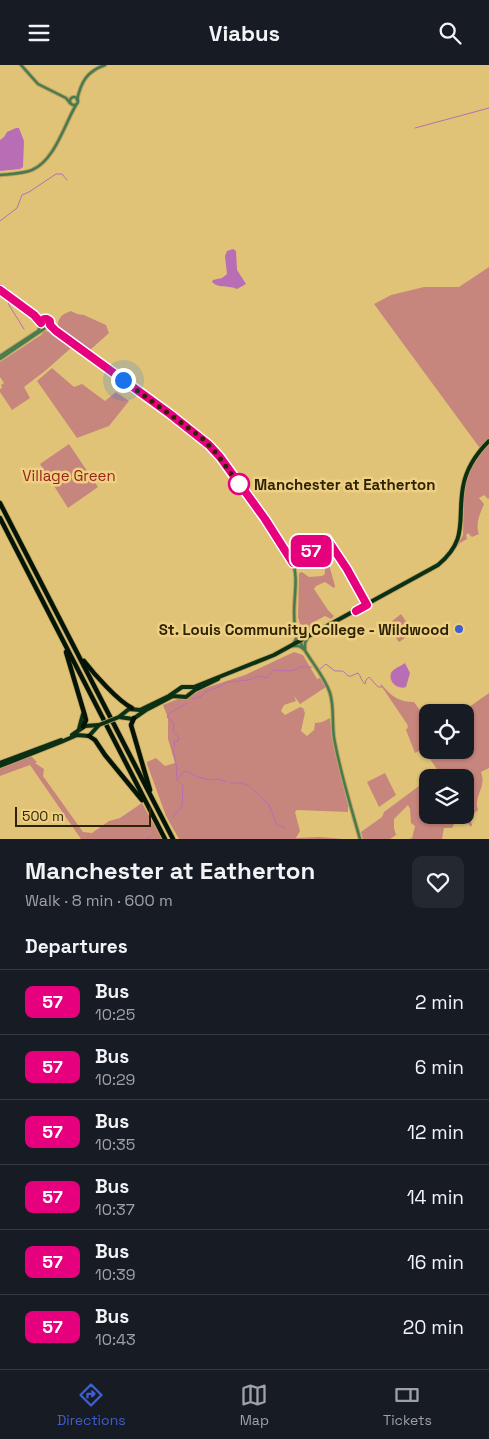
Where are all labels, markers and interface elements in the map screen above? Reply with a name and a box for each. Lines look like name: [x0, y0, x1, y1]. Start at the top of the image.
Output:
icon: menu: [25, 19, 53, 47]
text: Viabus: [209, 19, 280, 47]
icon: search: [436, 19, 464, 47]
your location: [111, 368, 136, 393]
park label: Village Green: [22, 466, 116, 485]
marker: Manchester at Eatherton: [228, 473, 250, 495]
place label: Manchester at Eatherton: [254, 475, 435, 494]
line badge: 57: [288, 535, 334, 567]
text: 57: [301, 539, 321, 562]
place label: St. Louis Community College - Wildwood: [159, 620, 449, 639]
marker: St. Louis Community College - Wildwood: [453, 623, 465, 635]
map controls: [419, 704, 474, 824]
button: locate: [419, 704, 474, 759]
button: layers: [419, 769, 474, 824]
scale bar: [15, 804, 151, 827]
text: 500 m: [22, 807, 64, 825]
text: Manchester at Eatherton: [25, 855, 315, 886]
button: heart: [412, 856, 464, 908]
text: Walk · 8 min · 600 m: [25, 890, 173, 911]
text: Departures: [25, 934, 128, 959]
text: Bus: [95, 979, 129, 1004]
text: 57: [42, 990, 63, 1013]
text: 2 min: [415, 990, 464, 1015]
text: 10:25: [95, 1004, 135, 1025]
text: Bus: [95, 1044, 129, 1069]
text: 57: [42, 1055, 63, 1078]
text: 6 min: [415, 1055, 464, 1080]
text: 10:29: [95, 1069, 135, 1090]
text: Bus: [95, 1109, 129, 1134]
text: 57: [42, 1120, 63, 1143]
text: 12 min: [407, 1120, 464, 1145]
text: 10:35: [95, 1134, 135, 1155]
text: Bus: [95, 1174, 129, 1199]
text: 57: [42, 1185, 63, 1208]
text: 14 min: [407, 1185, 464, 1210]
text: 10:37: [95, 1199, 135, 1220]
text: Bus: [95, 1239, 129, 1264]
text: 57: [42, 1250, 63, 1273]
text: 16 min: [407, 1250, 464, 1275]
text: 10:39: [95, 1264, 135, 1285]
text: Bus: [95, 1304, 129, 1329]
text: 57: [42, 1315, 63, 1338]
text: 20 min: [403, 1315, 464, 1340]
text: 10:43: [95, 1329, 136, 1350]
tab: Directions: [57, 1381, 126, 1429]
tab: Map: [240, 1381, 269, 1429]
tab: Tickets: [383, 1381, 432, 1429]

